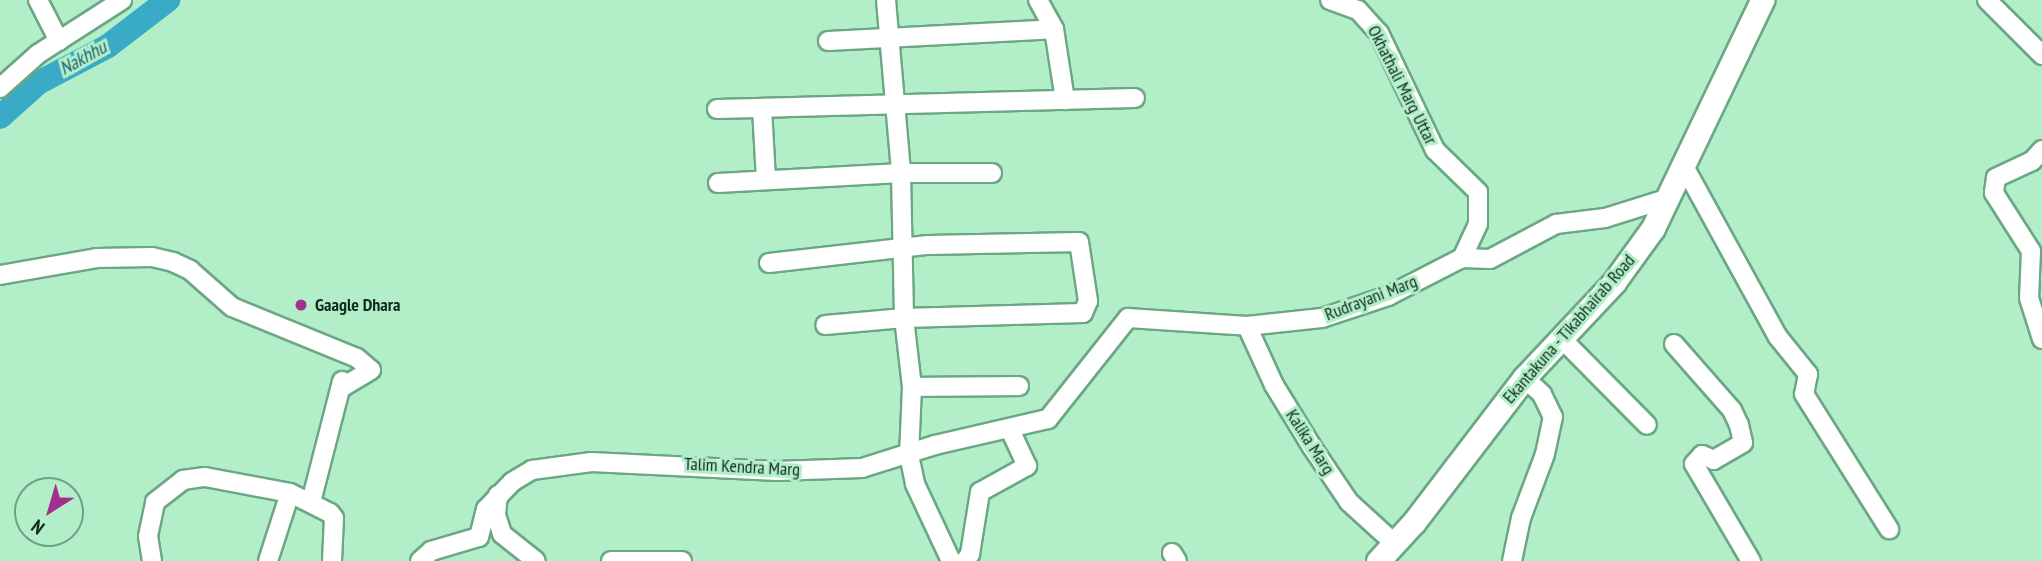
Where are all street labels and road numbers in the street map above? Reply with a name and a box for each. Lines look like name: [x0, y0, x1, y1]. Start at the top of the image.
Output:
street label: Okhathali Marg Uttar: [1363, 22, 1441, 148]
street label: Ekantakuna - Tikabhairab Road: [1498, 249, 1640, 409]
street label: Rudrayani Marg: [1322, 270, 1420, 326]
street label: Kalika Marg: [1281, 405, 1339, 479]
street label: Talim Kendra Marg: [684, 453, 800, 481]

